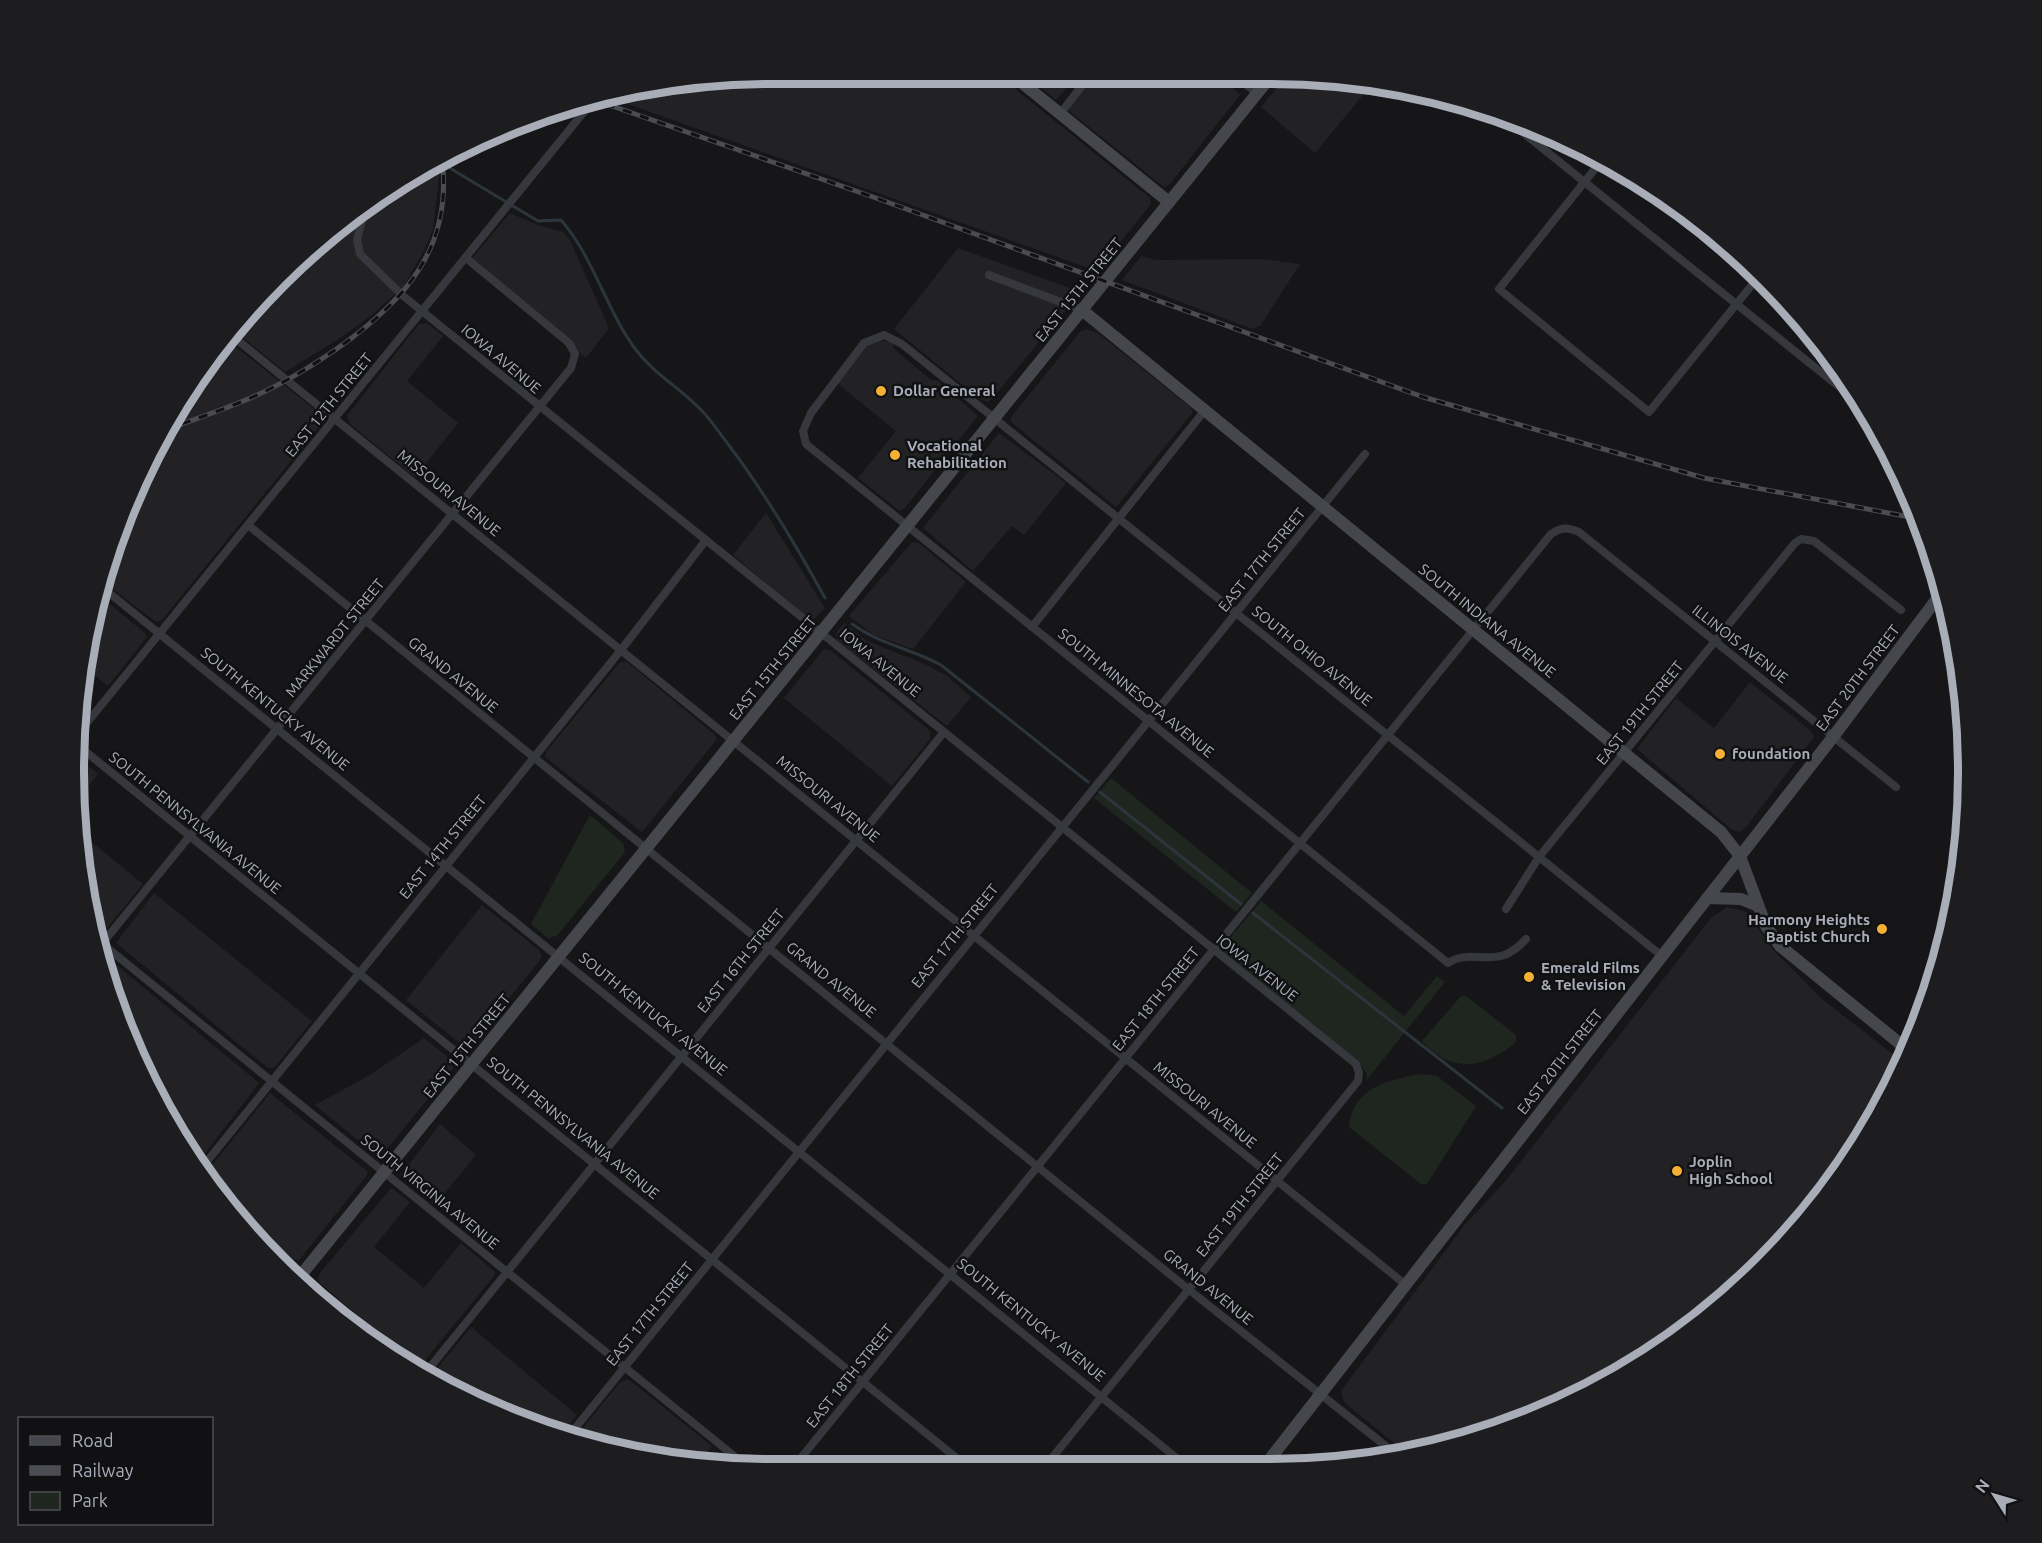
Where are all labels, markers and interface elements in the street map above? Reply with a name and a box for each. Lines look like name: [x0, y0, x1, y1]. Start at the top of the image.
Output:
street label: EAST 15TH STREET: [1032, 234, 1126, 345]
street label: IOWA AVENUE: [458, 320, 545, 397]
street label: EAST 12TH STREET: [282, 349, 376, 460]
place label: Dollar General: [893, 382, 996, 399]
marker: Dollar General: [874, 384, 888, 398]
place label: Vocational Rehabilitation: [907, 437, 1007, 471]
street label: MISSOURI AVENUE: [394, 446, 504, 539]
marker: Vocational Rehabilitation: [888, 448, 902, 462]
street label: EAST 17TH STREET: [1215, 504, 1309, 615]
street label: SOUTH INDIANA AVENUE: [1416, 560, 1559, 681]
street label: MARKWARDT STREET: [282, 575, 388, 700]
street label: ILLINOIS AVENUE: [1689, 601, 1792, 686]
street label: SOUTH OHIO AVENUE: [1249, 602, 1376, 709]
street label: EAST 15TH STREET: [726, 612, 820, 723]
street label: EAST 20TH STREET: [1812, 621, 1903, 734]
street label: IOWA AVENUE: [837, 625, 924, 700]
street label: SOUTH MINNESOTA AVENUE: [1055, 625, 1217, 761]
street label: GRAND AVENUE: [405, 633, 502, 716]
street label: SOUTH KENTUCKY AVENUE: [198, 644, 353, 774]
street label: EAST 19TH STREET: [1593, 657, 1687, 768]
place label: foundation: [1732, 745, 1810, 762]
marker: foundation: [1713, 747, 1727, 761]
street label: SOUTH PENNSYLVANIA AVENUE: [106, 748, 285, 897]
street label: MISSOURI AVENUE: [773, 752, 883, 845]
street label: EAST 14TH STREET: [396, 791, 490, 902]
street label: EAST 17TH STREET: [908, 880, 1002, 991]
street label: EAST 16TH STREET: [694, 905, 788, 1016]
place label: Harmony Heights Baptist Church: [1748, 911, 1870, 945]
marker: Harmony Heights Baptist Church: [1875, 922, 1889, 936]
street label: IOWA AVENUE: [1213, 931, 1301, 1005]
street label: GRAND AVENUE: [783, 938, 880, 1021]
street label: EAST 18TH STREET: [1109, 943, 1203, 1054]
street label: SOUTH KENTUCKY AVENUE: [576, 949, 731, 1079]
place label: Emerald Films & Television: [1541, 959, 1640, 993]
marker: Emerald Films & Television: [1522, 970, 1536, 984]
street label: EAST 15TH STREET: [420, 990, 514, 1101]
street label: EAST 20TH STREET: [1513, 1005, 1606, 1117]
street label: SOUTH PENNSYLVANIA AVENUE: [484, 1053, 663, 1202]
street label: MISSOURI AVENUE: [1150, 1058, 1260, 1151]
street label: SOUTH VIRGINIA AVENUE: [358, 1131, 503, 1252]
street label: EAST 19TH STREET: [1193, 1149, 1287, 1260]
place label: Joplin High School: [1689, 1153, 1773, 1187]
marker: Joplin High School: [1670, 1164, 1684, 1178]
street label: GRAND AVENUE: [1160, 1245, 1257, 1328]
street label: SOUTH KENTUCKY AVENUE: [954, 1255, 1109, 1385]
street label: EAST 17TH STREET: [603, 1258, 697, 1369]
street label: EAST 18TH STREET: [803, 1320, 897, 1431]
legend: [18, 1417, 213, 1525]
text: Road: [72, 1430, 114, 1450]
text: Railway: [72, 1460, 134, 1480]
north arrow: [1964, 1465, 2024, 1525]
text: N: [1971, 1476, 1993, 1496]
text: Park: [72, 1490, 108, 1510]

